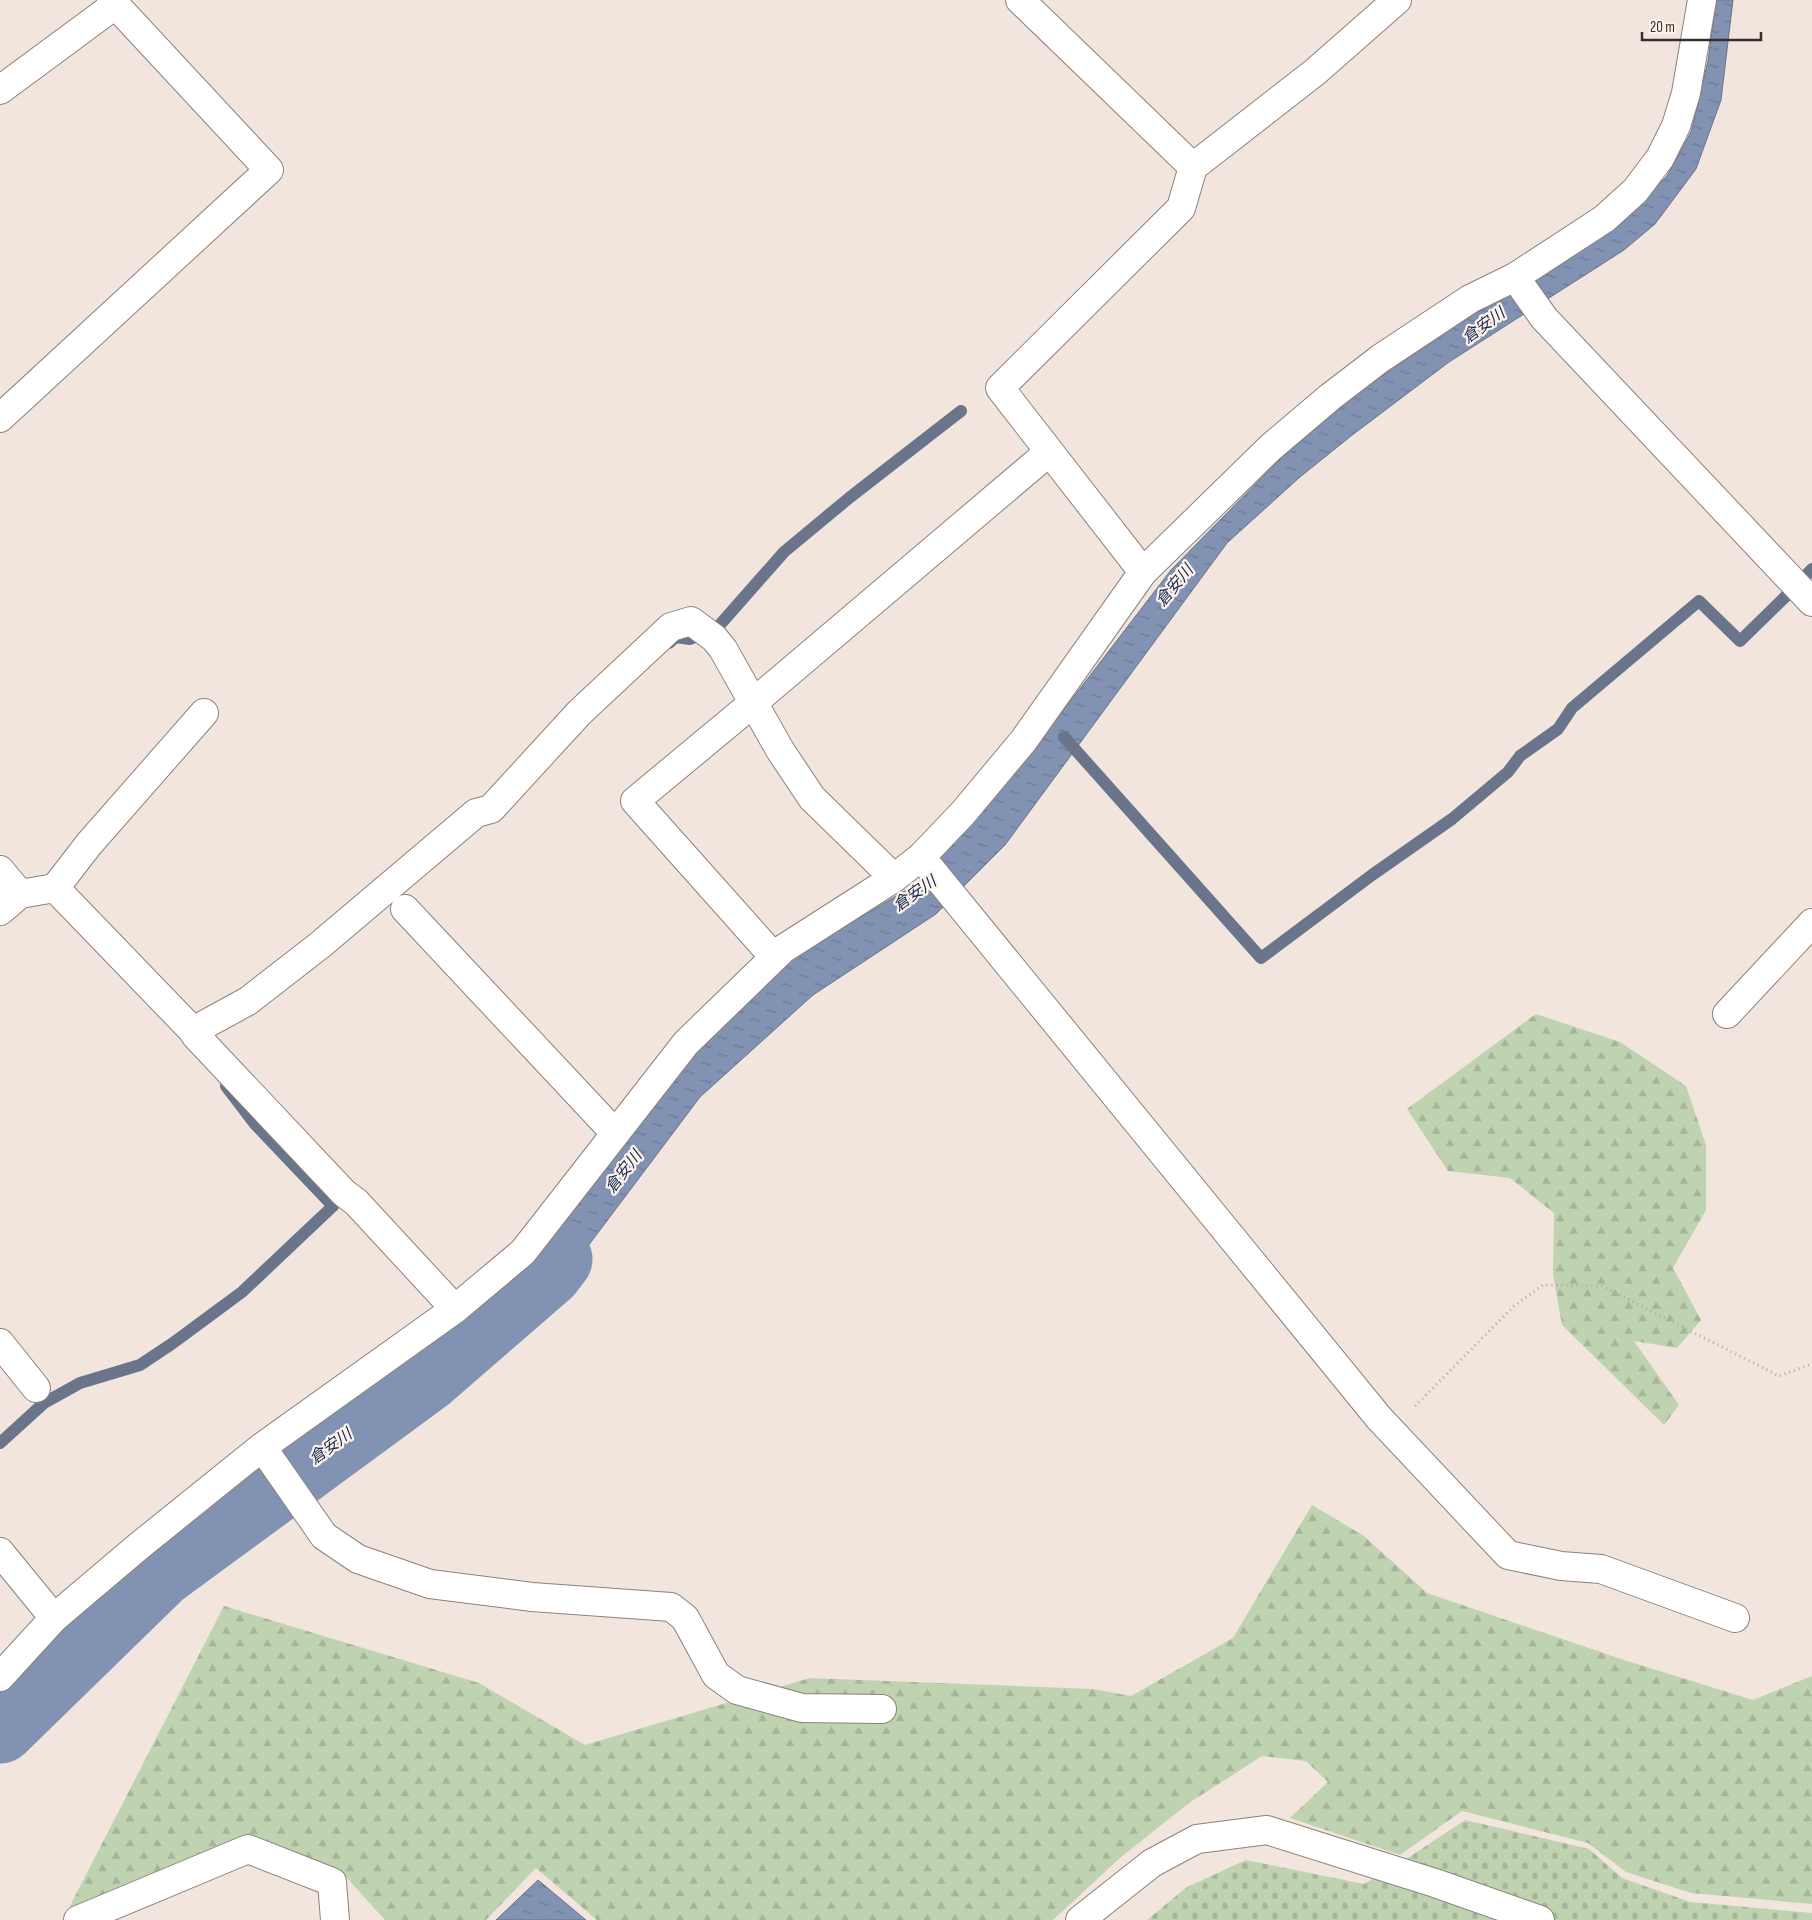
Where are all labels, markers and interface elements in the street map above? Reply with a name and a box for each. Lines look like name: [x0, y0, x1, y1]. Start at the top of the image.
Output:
scale bar: [1642, 10, 1761, 42]
text: 20 m: [1650, 18, 1675, 37]
water label: 倉安川: [1459, 303, 1511, 348]
water label: 倉安川: [1152, 560, 1199, 610]
water label: 倉安川: [890, 871, 942, 916]
water label: 倉安川: [602, 1146, 647, 1197]
water label: 倉安川: [306, 1424, 358, 1469]

